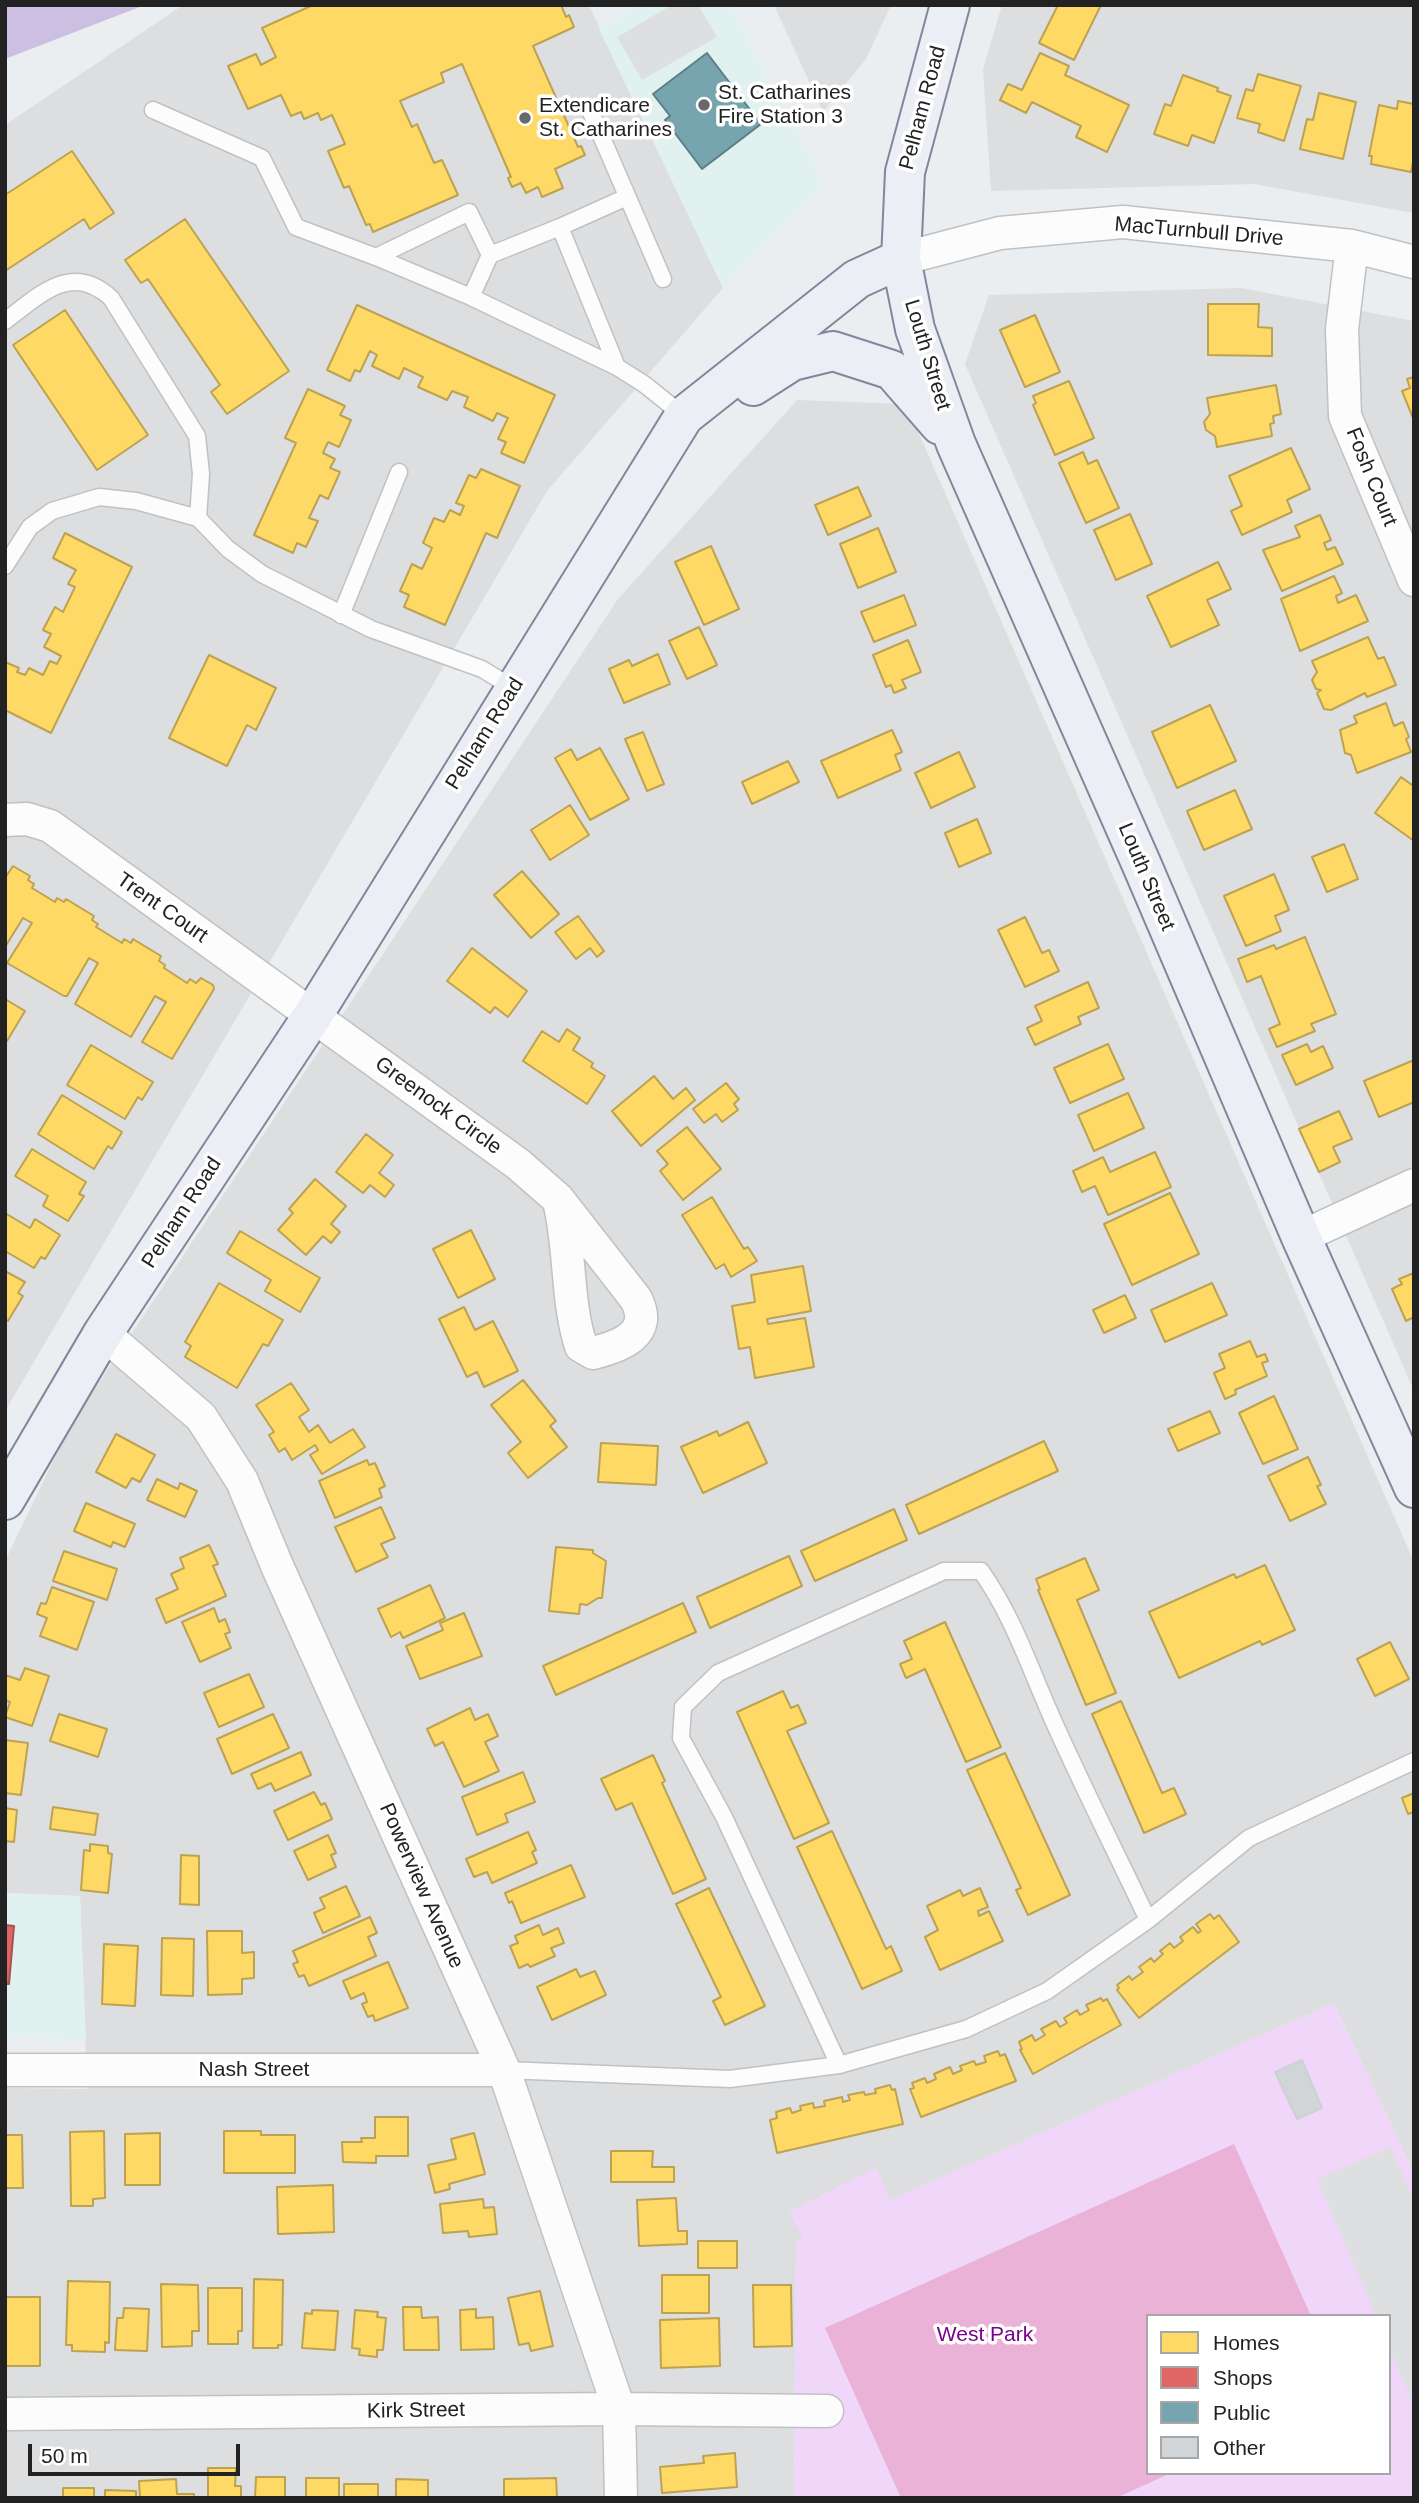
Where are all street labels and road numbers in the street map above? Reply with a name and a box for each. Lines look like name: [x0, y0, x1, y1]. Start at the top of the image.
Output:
street label: Pelham Road: [894, 43, 952, 173]
street label: MacTurnbull Drive: [1113, 212, 1285, 252]
street label: Louth Street: [898, 297, 956, 413]
street label: Fosh Court: [1340, 424, 1402, 530]
street label: Pelham Road: [441, 673, 529, 795]
street label: Louth Street: [1112, 819, 1180, 935]
street label: Trent Court: [112, 867, 212, 949]
street label: Greenock Circle: [370, 1052, 506, 1160]
street label: Pelham Road: [137, 1153, 227, 1273]
street label: Powerview Avenue: [373, 1799, 469, 1973]
street label: Nash Street: [199, 2057, 309, 2083]
street label: Kirk Street: [367, 2398, 465, 2424]

